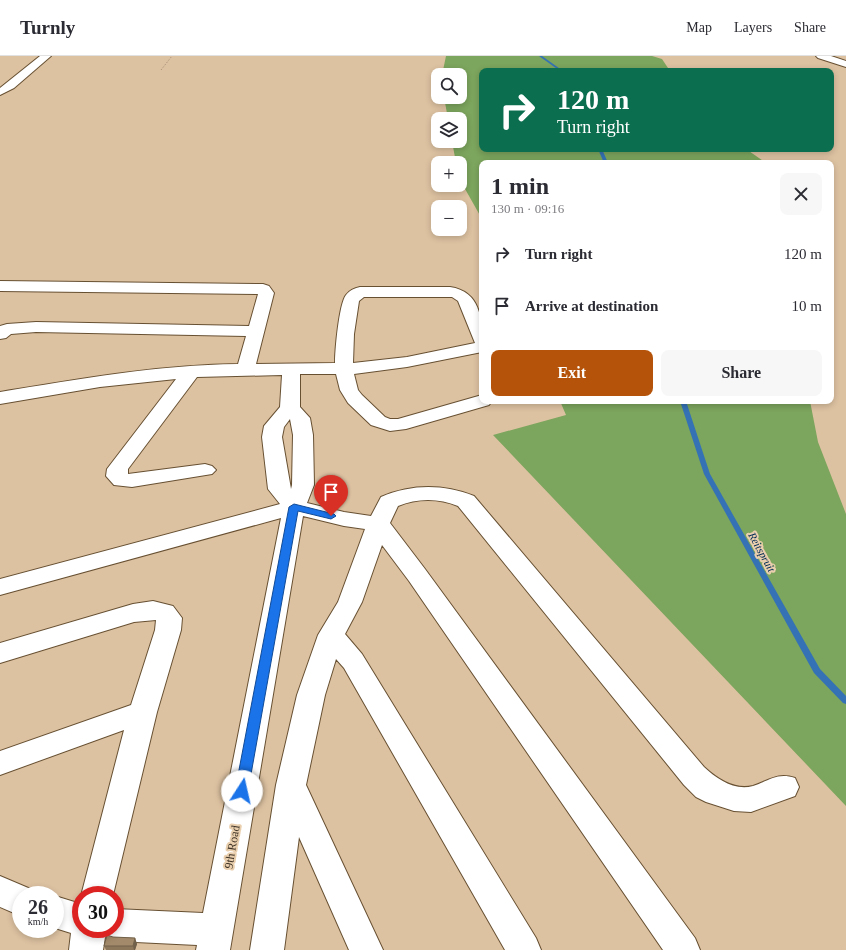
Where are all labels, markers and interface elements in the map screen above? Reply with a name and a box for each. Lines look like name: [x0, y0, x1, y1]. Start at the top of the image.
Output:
text: Turnly: [20, 17, 75, 38]
text: Map: [686, 20, 712, 35]
text: Layers: [734, 20, 772, 35]
text: Share: [794, 20, 826, 35]
map controls: [431, 68, 467, 236]
button: search: [431, 68, 467, 104]
icon: right: [491, 84, 543, 136]
text: 120 m: [557, 84, 629, 115]
button: layers: [431, 112, 467, 148]
text: Turn right: [557, 117, 630, 137]
button: +: [431, 156, 467, 192]
text: 1 min: [491, 173, 549, 199]
button: close: [780, 173, 822, 215]
button: −: [431, 200, 467, 236]
text: 130 m · 09:16: [491, 201, 564, 216]
icon: right: [491, 243, 513, 265]
text: Turn right: [525, 246, 592, 262]
text: 120 m: [784, 246, 822, 262]
icon: arrive: [491, 295, 513, 317]
text: Arrive at destination: [525, 298, 658, 314]
text: 10 m: [792, 298, 822, 314]
button: Exit: [491, 350, 653, 396]
button: Share: [661, 350, 822, 396]
pin: [314, 475, 348, 516]
icon: arrive: [320, 481, 342, 503]
water label: Reitspruit: [746, 529, 778, 575]
position arrow: [221, 770, 263, 812]
street label: 9th Road: [221, 824, 243, 870]
speed limit sign: 30: [72, 886, 124, 938]
text: 26: [28, 896, 48, 918]
text: km/h: [28, 916, 48, 927]

